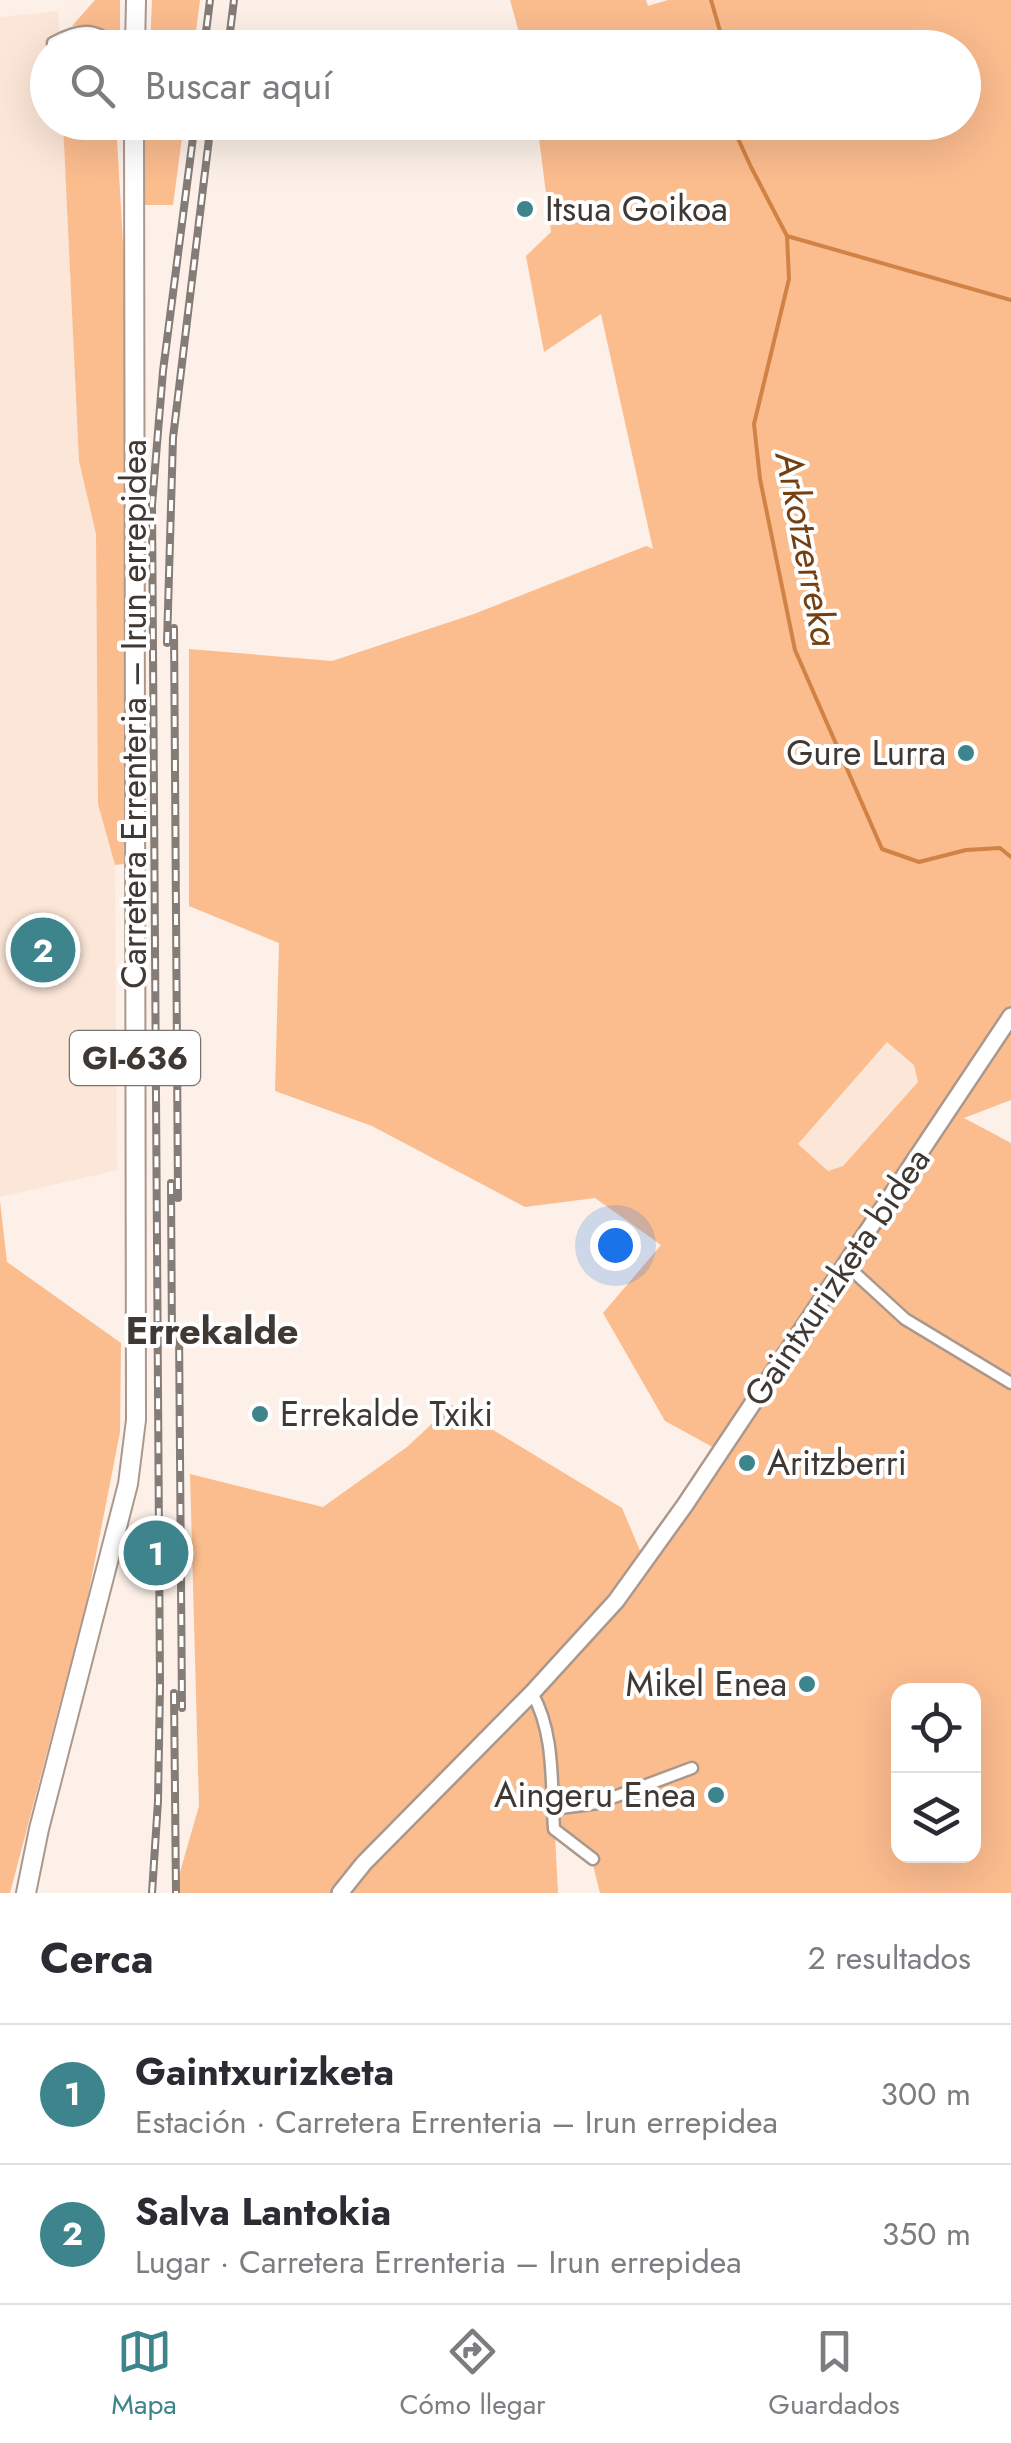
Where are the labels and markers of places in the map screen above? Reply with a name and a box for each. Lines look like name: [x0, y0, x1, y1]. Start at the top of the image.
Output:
place label: Itsua Goikoa: [545, 184, 728, 234]
marker: Itsua Goikoa: [514, 198, 536, 220]
place label: Gure Lurra: [786, 728, 946, 778]
marker: Gure Lurra: [955, 742, 977, 764]
pin: 2: [10, 912, 76, 988]
place label: Errekalde Txiki: [280, 1389, 493, 1439]
marker: Errekalde Txiki: [249, 1403, 271, 1425]
place label: Aritzberri: [767, 1438, 907, 1488]
marker: Aritzberri: [736, 1452, 758, 1474]
pin: 1: [124, 1516, 188, 1590]
place label: Mikel Enea: [626, 1659, 787, 1709]
marker: Mikel Enea: [796, 1673, 818, 1695]
place label: Aingeru Enea: [494, 1770, 696, 1820]
marker: Aingeru Enea: [705, 1784, 727, 1806]

